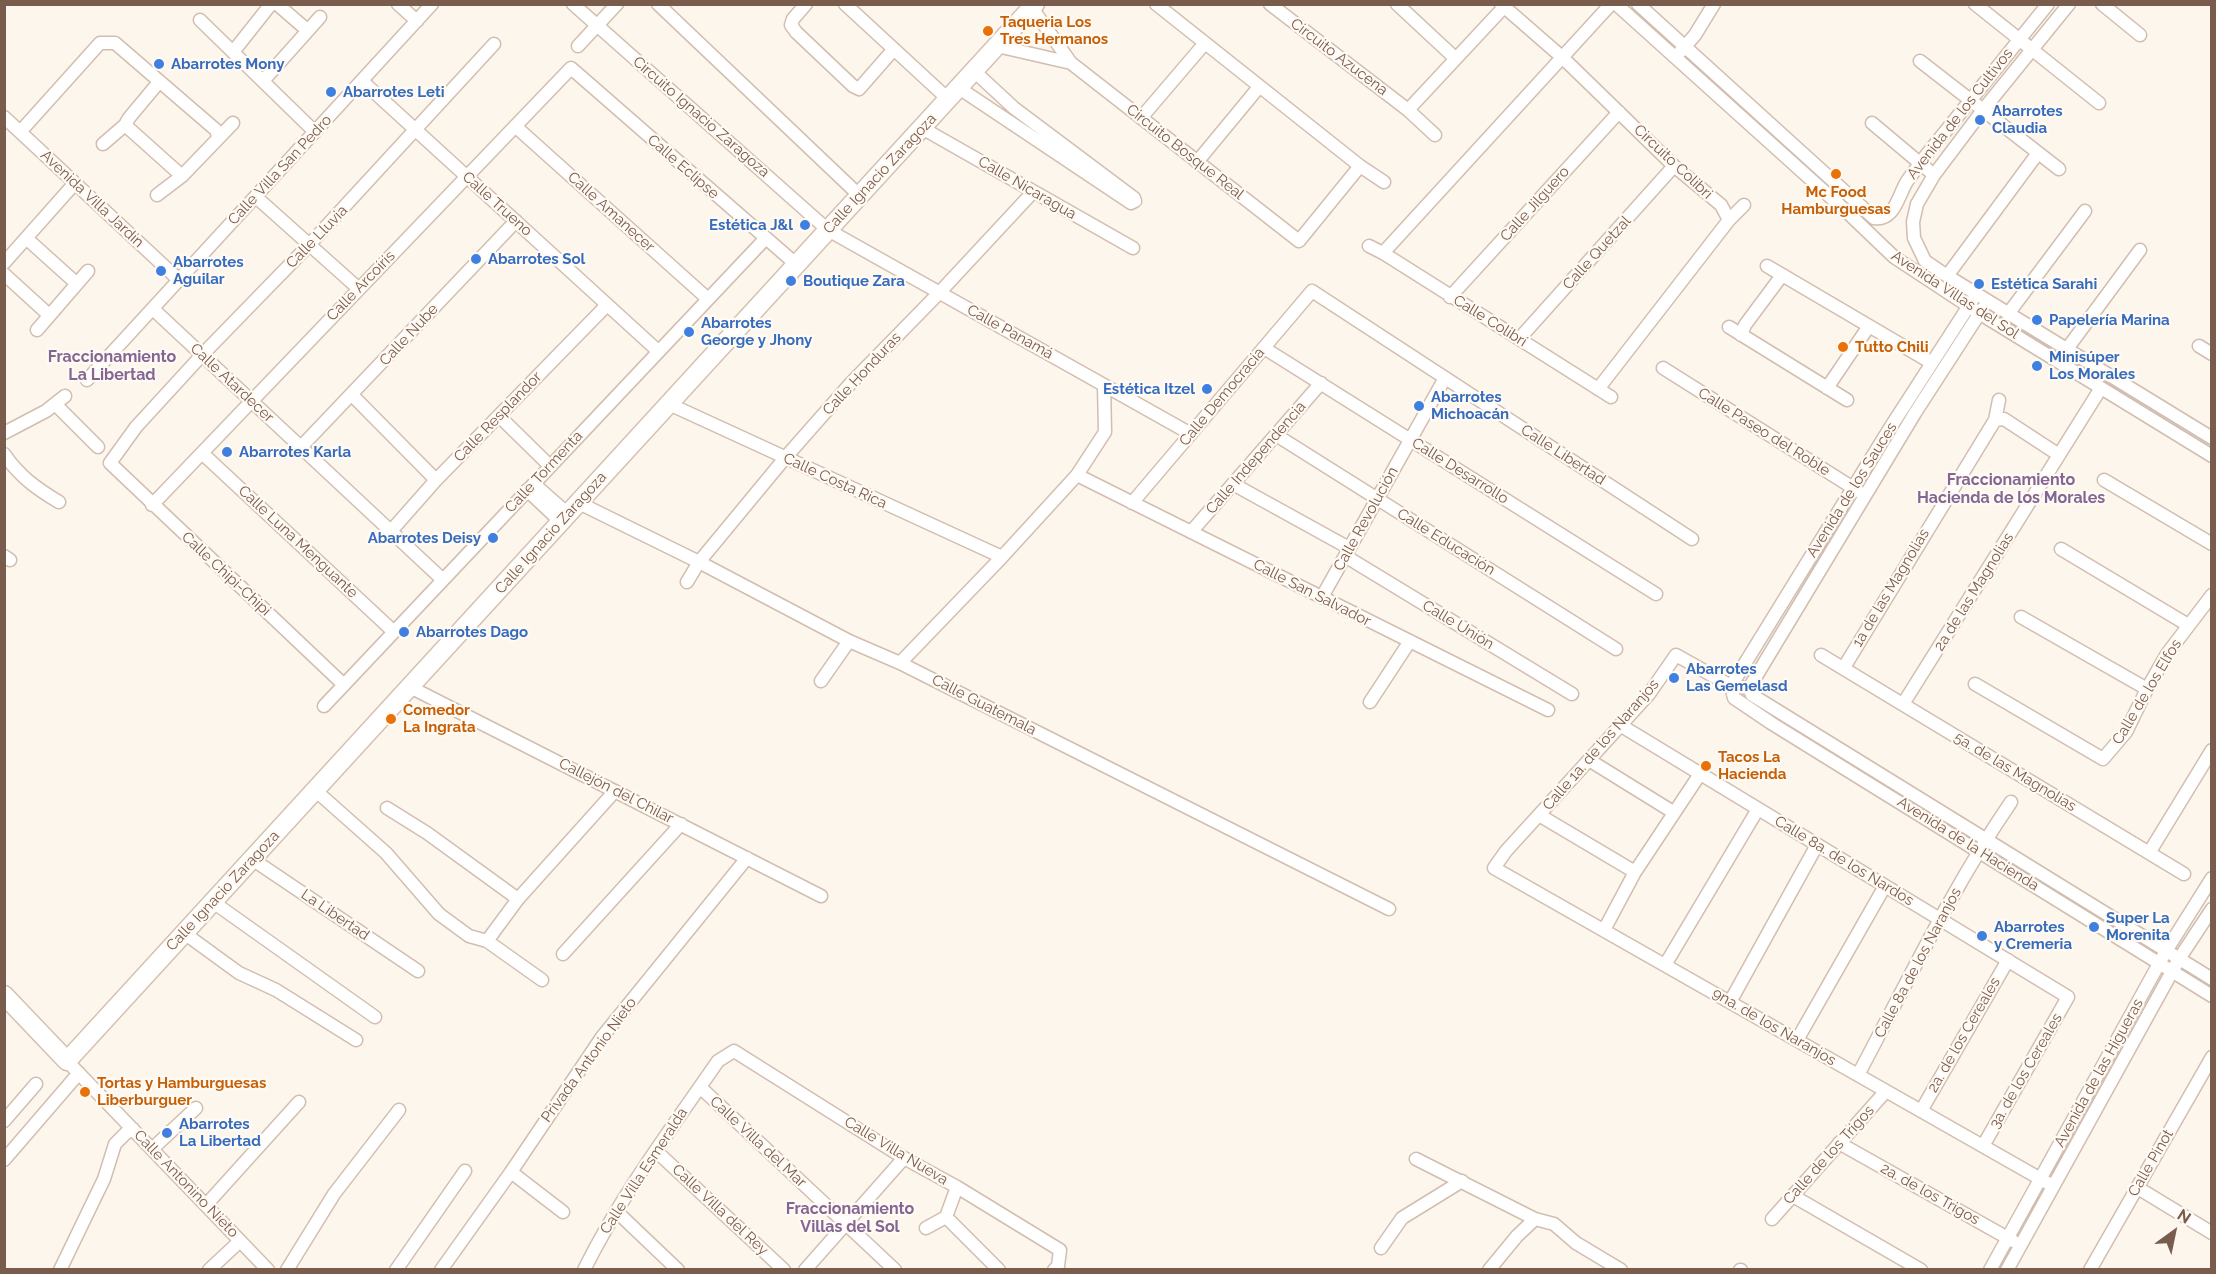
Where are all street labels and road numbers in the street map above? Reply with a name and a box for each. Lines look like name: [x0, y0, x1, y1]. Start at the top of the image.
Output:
street label: Circuito Azucena: [1287, 15, 1391, 99]
street label: Avenida de los Cultivos: [1903, 45, 2017, 183]
street label: Circuito Ignacio Zaragoza: [629, 53, 773, 181]
street label: Circuito Bosque Real: [1123, 101, 1247, 203]
street label: Calle Ignacio Zaragoza: [820, 110, 940, 238]
street label: Calle Villa San Pedro: [224, 111, 336, 229]
street label: Circuito Colibri: [1630, 121, 1716, 203]
street label: Calle Eclipse: [643, 131, 723, 203]
street label: Avenida Villa Jardín: [37, 146, 147, 252]
street label: Calle Nicaragua: [975, 153, 1079, 223]
street label: Calle Jilguero: [1497, 163, 1573, 245]
street label: Calle Trueno: [458, 168, 536, 240]
street label: Calle Amanecer: [564, 168, 658, 256]
street label: Calle Lluvia: [283, 202, 351, 272]
street label: Calle Quetzal: [1559, 212, 1635, 294]
street label: Calle Arcoíris: [323, 247, 399, 325]
street label: Avenida Villas del Sol: [1888, 247, 2022, 343]
street label: Calle Colibrí: [1450, 291, 1530, 351]
street label: Calle Nube: [376, 300, 442, 370]
street label: Calle Panamá: [964, 301, 1056, 363]
street label: Calle Honduras: [819, 329, 905, 419]
street label: Calle Atardecer: [186, 340, 278, 426]
street label: Calle Democracia: [1176, 344, 1268, 450]
street label: Calle Resplandor: [450, 368, 546, 466]
street label: Calle Paseo del Roble: [1695, 384, 1833, 480]
street label: Calle Independencia: [1202, 398, 1310, 518]
street label: Avenida de los Sauces: [1803, 419, 1901, 561]
street label: Calle Libertad: [1517, 421, 1609, 489]
street label: Calle Tormenta: [501, 427, 587, 517]
street label: Calle Desarrollo: [1408, 434, 1512, 508]
street label: Calle Costa Rica: [780, 449, 890, 513]
street label: Calle Revolución: [1330, 464, 1402, 574]
street label: Calle Ignacio Zaragoza: [491, 468, 611, 598]
street label: Calle Luna Menguante: [234, 482, 362, 602]
street label: Calle Educación: [1394, 505, 1498, 579]
street label: 1a de las Magnolias: [1849, 526, 1933, 650]
street label: Calle Chipi-Chipi: [178, 528, 274, 620]
street label: 2a de las Magnolias: [1930, 530, 2018, 654]
street label: Calle San Salvador: [1250, 556, 1374, 630]
street label: Calle Unión: [1419, 597, 1497, 653]
street label: Calle de los Elfos: [2109, 636, 2185, 748]
street label: Calle Guatemala: [929, 671, 1039, 739]
street label: Calle 1a. de los Naranjos: [1539, 676, 1663, 814]
street label: 5a. de las Magnolias: [1951, 728, 2079, 816]
street label: Callejón del Chilar: [556, 754, 676, 828]
street label: Avenida de la Hacienda: [1894, 793, 2042, 895]
street label: Calle 8a. de los Nardos: [1771, 812, 1917, 910]
street label: Calle Ignacio Zaragoza: [163, 827, 283, 955]
street label: Calle 8a de los Naranjos: [1871, 885, 1965, 1041]
street label: La Libertad: [297, 886, 373, 944]
street label: 2a. de los Cereales: [1924, 974, 2004, 1096]
street label: 9na. de los Naranjos: [1709, 984, 1839, 1070]
street label: Privada Antonio Nieto: [538, 994, 640, 1126]
street label: Avenida de las Higueras: [2051, 996, 2147, 1150]
street label: 3a. de los Cereales: [1986, 1010, 2066, 1132]
street label: Calle Villa del Mar: [706, 1093, 810, 1191]
street label: Calle de los Trigos: [1780, 1102, 1878, 1208]
street label: Calle Villa Esmeralda: [596, 1105, 692, 1237]
street label: Calle Villa Nueva: [841, 1113, 951, 1189]
street label: Calle Antonino Nieto: [130, 1126, 242, 1242]
street label: Calle Pinot: [2125, 1126, 2177, 1200]
street label: 2a. de los Trigos: [1877, 1159, 1983, 1229]
street label: Calle Villa del Rey: [668, 1161, 772, 1259]

